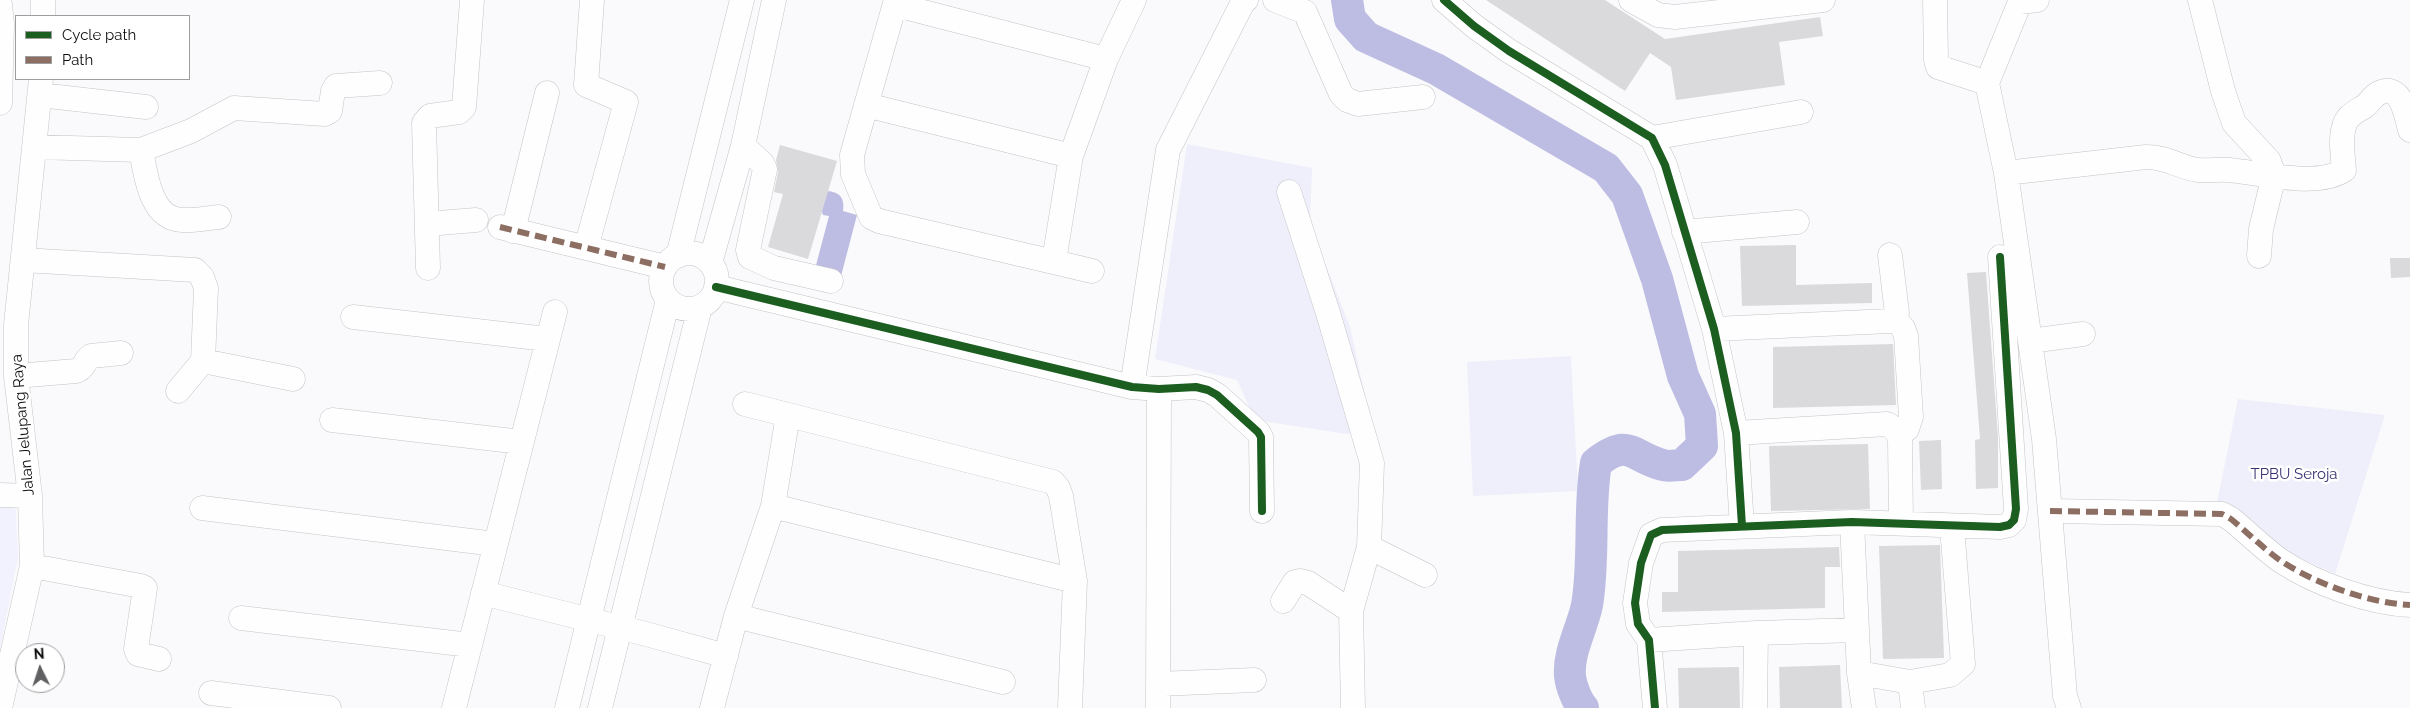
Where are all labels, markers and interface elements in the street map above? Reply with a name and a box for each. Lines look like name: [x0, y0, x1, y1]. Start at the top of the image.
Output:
legend: [15, 15, 190, 80]
text: Cycle path: [62, 26, 136, 44]
text: Path: [62, 51, 93, 69]
street label: Jalan Jelupang Raya: [8, 354, 38, 496]
park label: TPBU Seroja: [2250, 465, 2338, 483]
north arrow: [15, 643, 65, 693]
text: N: [33, 646, 45, 662]

